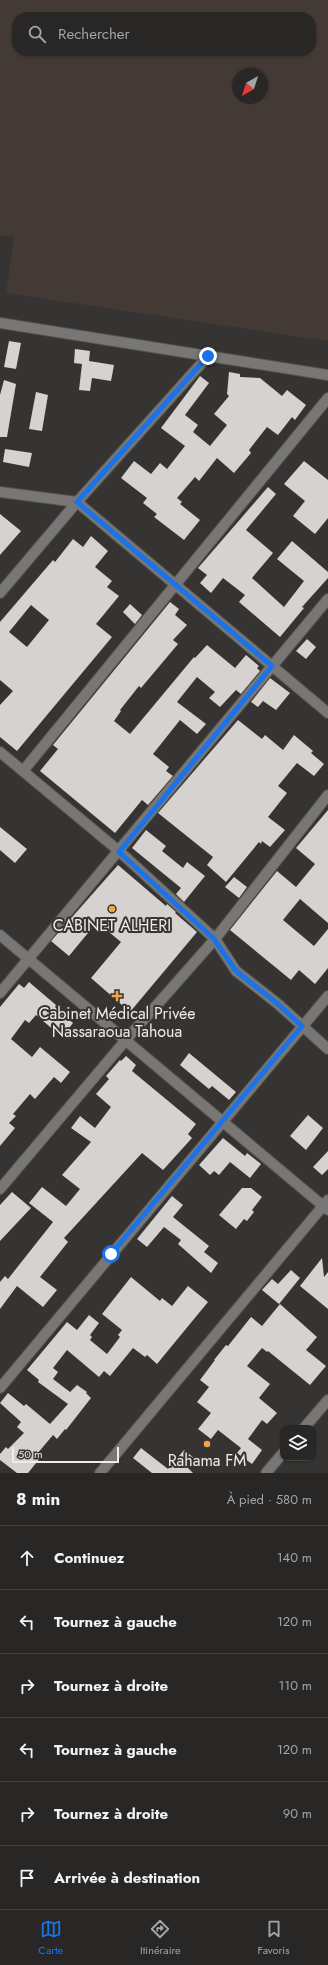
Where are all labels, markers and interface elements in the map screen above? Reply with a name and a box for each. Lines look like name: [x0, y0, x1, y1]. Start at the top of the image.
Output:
search box: [12, 12, 316, 56]
icon: search: [26, 23, 48, 45]
text: Rechercher: [58, 23, 130, 45]
north arrow: [232, 68, 268, 104]
route end: [199, 347, 217, 365]
marker: CABINET ALHERI: [107, 904, 117, 914]
place label: CABINET ALHERI: [53, 914, 171, 937]
marker: Cabinet Médical Privée Nassaraoua Tahoua: [111, 990, 123, 1002]
place label: Cabinet Médical Privée Nassaraoua Tahoua: [39, 1002, 195, 1043]
route start: [102, 1245, 120, 1263]
map controls: [280, 1425, 316, 1461]
button: layers: [280, 1425, 316, 1461]
marker: Rahama FM: [202, 1439, 212, 1449]
scale bar: [12, 1445, 119, 1464]
text: 50 m: [18, 1446, 43, 1462]
place label: Rahama FM: [168, 1449, 246, 1472]
text: 8 min: [16, 1487, 60, 1511]
text: À pied · 580 m: [227, 1490, 312, 1509]
icon: ahead: [16, 1547, 38, 1569]
text: Continuez: [54, 1547, 124, 1569]
text: 140 m: [277, 1548, 312, 1567]
icon: left: [16, 1611, 38, 1633]
text: Tournez à gauche: [54, 1611, 177, 1633]
text: 120 m: [277, 1612, 312, 1631]
icon: right: [16, 1675, 38, 1697]
text: Tournez à droite: [54, 1675, 168, 1697]
text: 110 m: [278, 1676, 312, 1695]
icon: left: [16, 1739, 38, 1761]
text: Tournez à gauche: [54, 1739, 177, 1761]
text: 120 m: [277, 1740, 312, 1759]
icon: right: [16, 1803, 38, 1825]
text: Tournez à droite: [54, 1803, 168, 1825]
text: 90 m: [283, 1804, 312, 1823]
icon: arrive: [16, 1867, 38, 1889]
text: Arrivée à destination: [54, 1867, 200, 1889]
tab: Carte: [38, 1918, 63, 1958]
tab: Itinéraire: [140, 1918, 181, 1958]
tab: Favoris: [257, 1918, 290, 1958]

